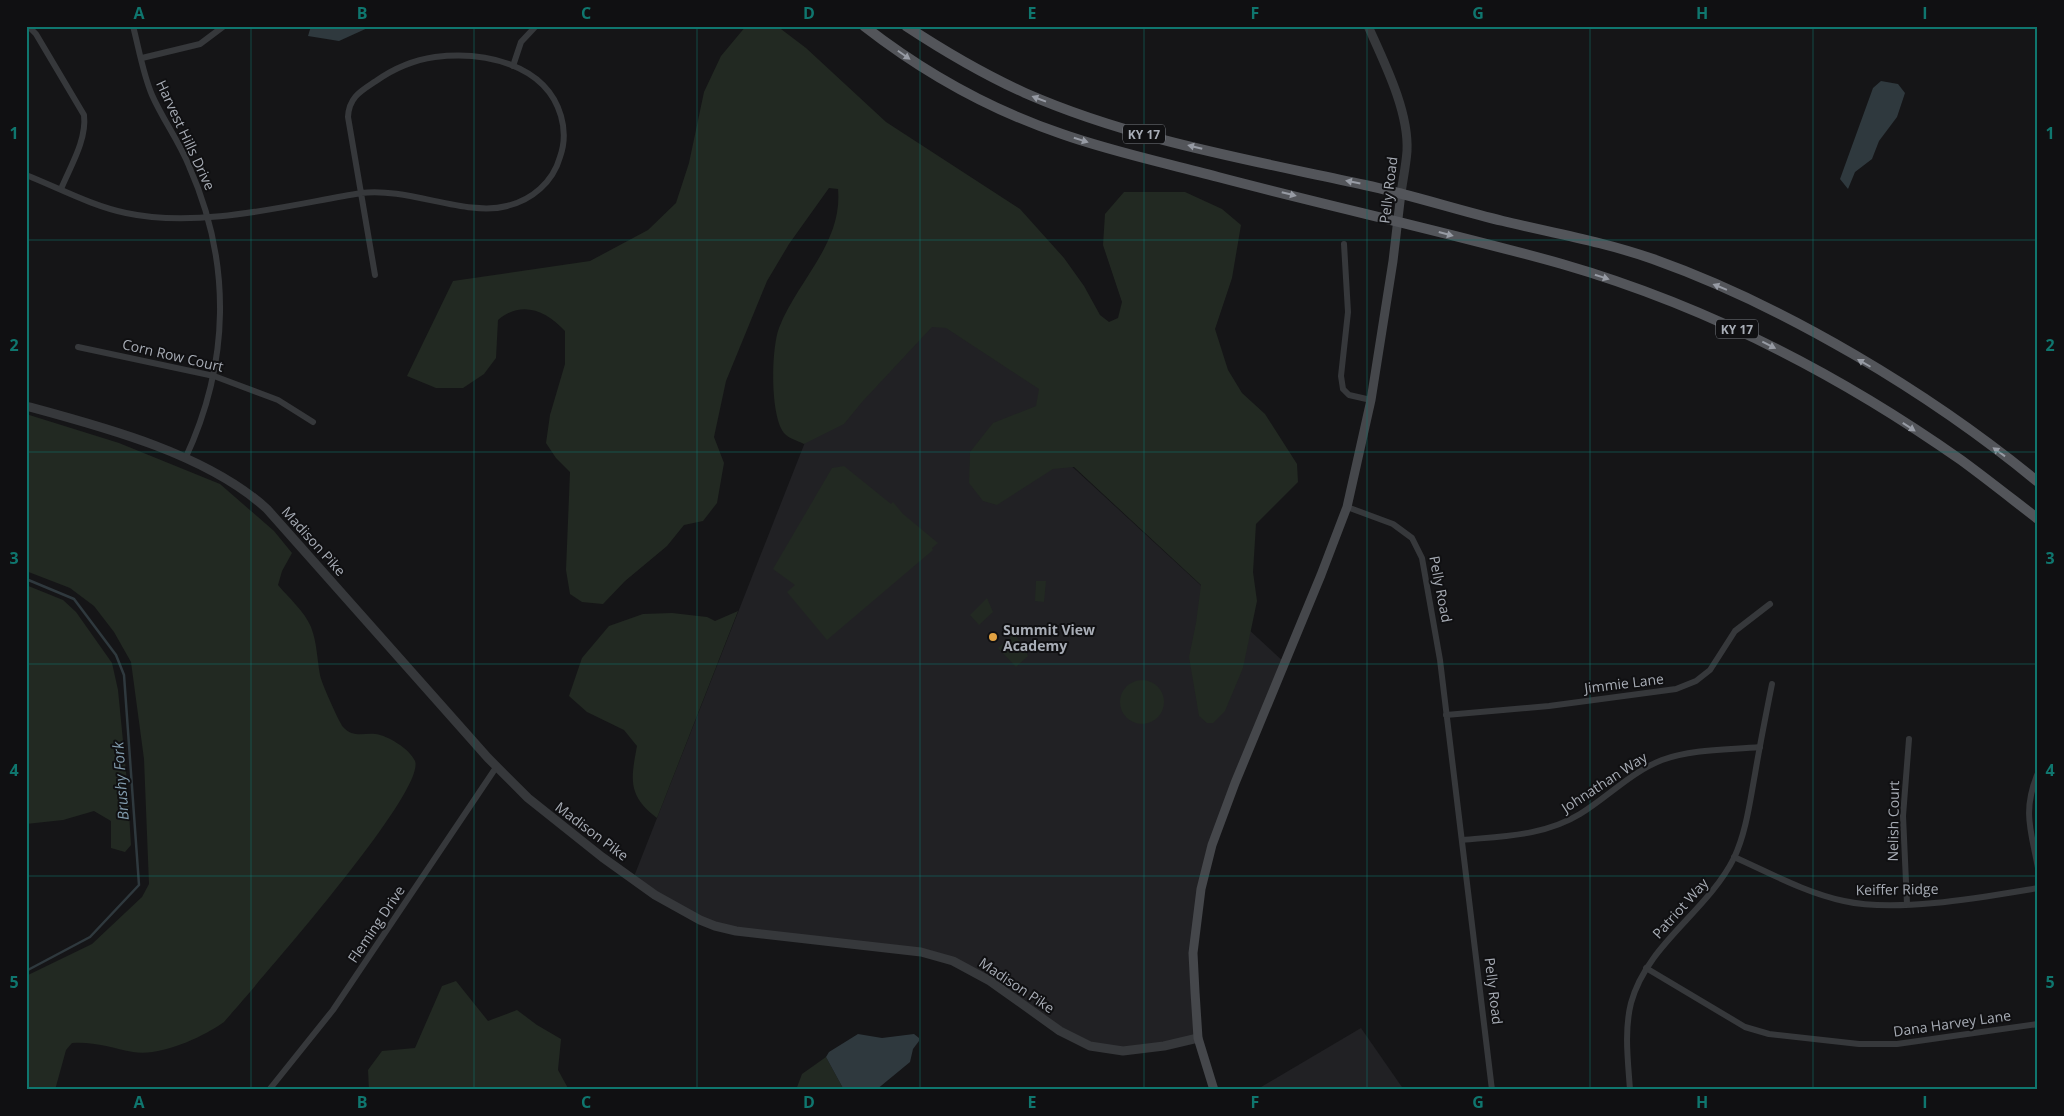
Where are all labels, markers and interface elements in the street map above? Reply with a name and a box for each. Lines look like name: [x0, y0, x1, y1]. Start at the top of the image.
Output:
text: A: [133, 2, 145, 24]
text: B: [357, 2, 367, 24]
text: C: [581, 2, 591, 24]
text: D: [803, 2, 815, 24]
text: E: [1028, 2, 1037, 24]
text: F: [1251, 2, 1259, 24]
text: G: [1472, 2, 1484, 24]
text: H: [1696, 2, 1708, 24]
text: I: [1922, 2, 1928, 24]
one-way arrow: [897, 50, 910, 60]
street label: Harvest Hills Drive: [152, 77, 220, 193]
one-way arrow: [1032, 95, 1047, 102]
text: 1: [9, 122, 19, 144]
text: 1: [2045, 122, 2055, 144]
road number: KY 17: [1123, 125, 1165, 144]
one-way arrow: [1074, 137, 1089, 145]
one-way arrow: [1187, 143, 1202, 151]
street label: Pelly Road: [1374, 155, 1402, 225]
one-way arrow: [1345, 178, 1361, 186]
one-way arrow: [1282, 191, 1297, 199]
one-way arrow: [1438, 230, 1453, 238]
one-way arrow: [1595, 273, 1610, 281]
one-way arrow: [1713, 282, 1727, 290]
road number: KY 17: [1716, 320, 1758, 338]
text: 2: [9, 334, 19, 356]
street label: Corn Row Court: [121, 334, 225, 376]
text: 2: [2045, 334, 2055, 356]
one-way arrow: [1762, 341, 1776, 349]
one-way arrow: [1857, 358, 1870, 367]
one-way arrow: [1902, 422, 1915, 431]
one-way arrow: [1992, 447, 2006, 457]
street label: Madison Pike: [278, 502, 350, 580]
text: 3: [9, 547, 19, 569]
text: 3: [2045, 547, 2055, 569]
street label: Pelly Road: [1425, 554, 1457, 624]
place label: Summit View Academy: [1003, 620, 1095, 655]
marker: Summit View Academy: [987, 631, 999, 643]
street label: Jimmie Lane: [1581, 669, 1665, 698]
water label: Brushy Fork: [107, 741, 133, 821]
street label: Johnathan Way: [1556, 747, 1651, 818]
text: 4: [9, 759, 19, 781]
text: 4: [2045, 759, 2055, 781]
street label: Nelish Court: [1883, 780, 1903, 862]
street label: Madison Pike: [552, 797, 633, 865]
street label: Patriot Way: [1648, 873, 1713, 942]
street label: Keiffer Ridge: [1855, 879, 1939, 899]
street label: Fleming Drive: [343, 882, 409, 966]
street label: Madison Pike: [976, 953, 1058, 1017]
street label: Pelly Road: [1480, 956, 1508, 1026]
text: 5: [9, 971, 19, 993]
text: 5: [2045, 971, 2055, 993]
street label: Dana Harvey Lane: [1892, 1005, 2012, 1041]
text: A: [133, 1091, 145, 1113]
text: B: [357, 1091, 367, 1113]
text: C: [581, 1091, 591, 1113]
text: D: [803, 1091, 815, 1113]
text: E: [1028, 1091, 1037, 1113]
text: F: [1251, 1091, 1259, 1113]
text: G: [1472, 1091, 1484, 1113]
text: H: [1696, 1091, 1708, 1113]
text: I: [1922, 1091, 1928, 1113]

